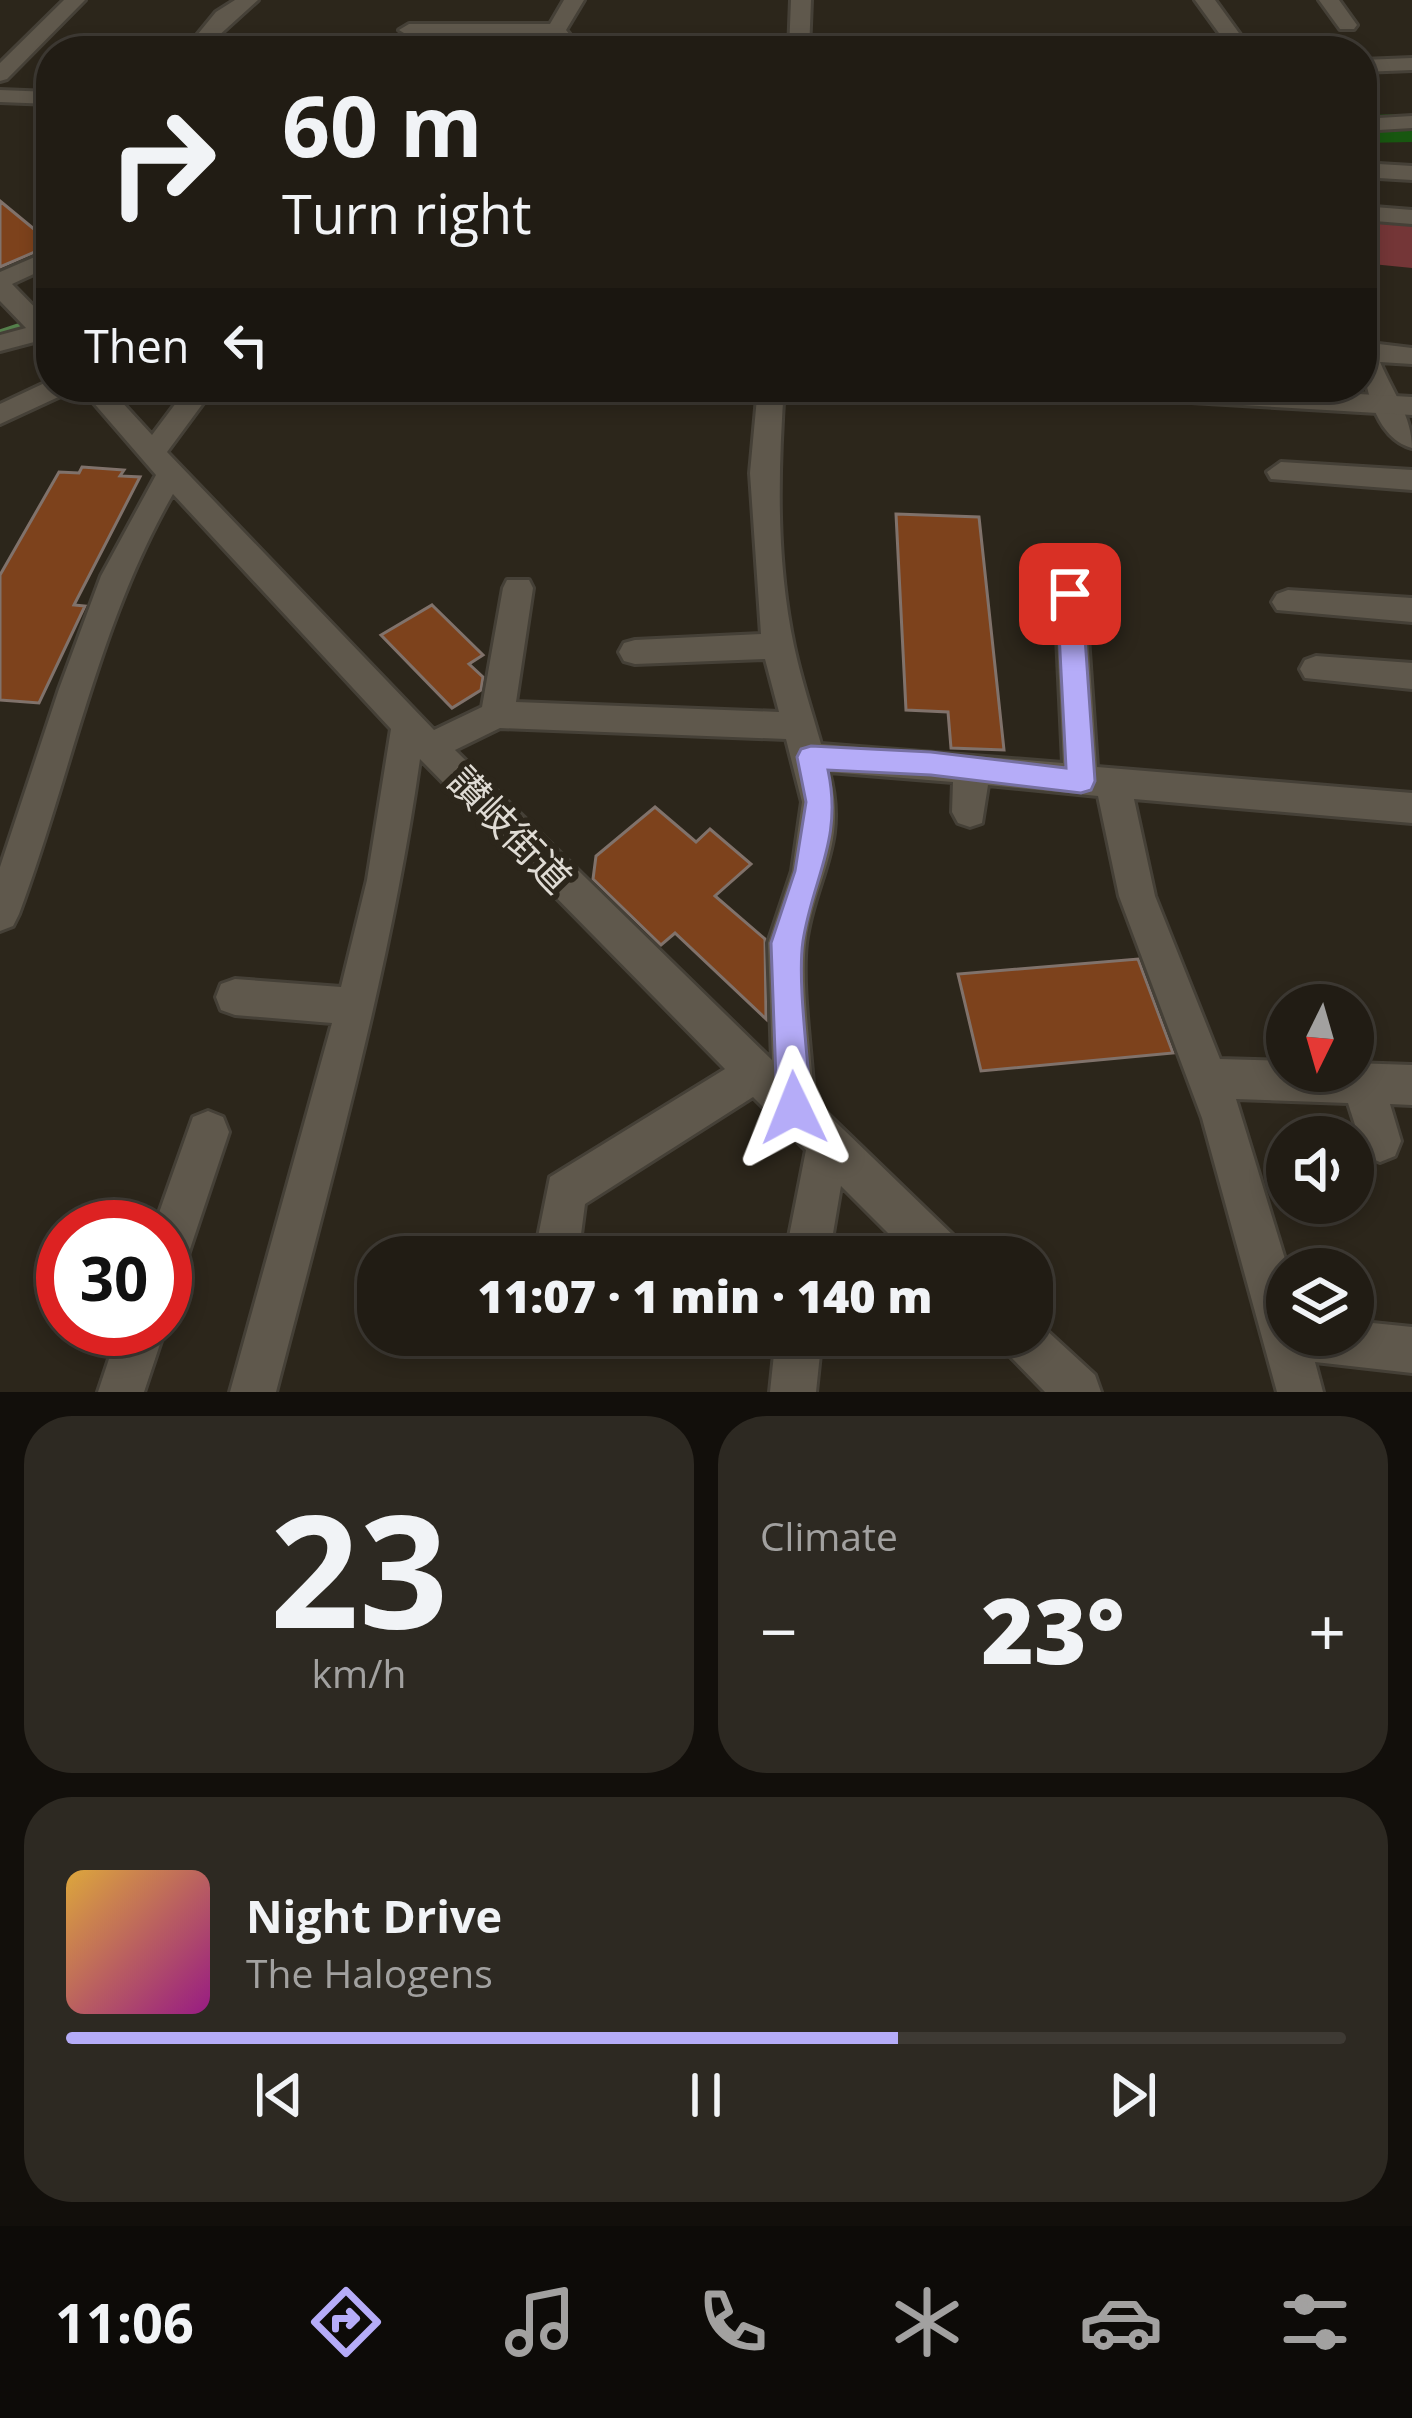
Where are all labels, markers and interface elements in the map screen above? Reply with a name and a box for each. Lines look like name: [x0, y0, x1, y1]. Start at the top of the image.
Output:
text: 60 m: [282, 67, 482, 182]
icon: right: [84, 84, 240, 240]
text: Turn right: [282, 176, 531, 250]
icon: left: [213, 312, 279, 378]
text: Then: [84, 315, 189, 376]
pin: [1019, 543, 1121, 645]
icon: arrive: [1037, 561, 1103, 627]
street label: 讃岐街道: [438, 754, 584, 903]
north arrow: [1266, 984, 1374, 1092]
map controls: [1266, 984, 1374, 1356]
position arrow: [731, 1045, 857, 1171]
button: sound: [1266, 1116, 1374, 1224]
speed limit sign: 30: [36, 1200, 192, 1356]
button: layers: [1266, 1248, 1374, 1356]
text: 11:07 · 1 min · 140 m: [478, 1265, 932, 1326]
text: 23: [270, 1461, 448, 1674]
text: Climate: [760, 1509, 898, 1562]
text: 23°: [981, 1568, 1125, 1690]
text: −: [760, 1585, 798, 1675]
text: +: [1308, 1585, 1346, 1675]
text: km/h: [312, 1646, 406, 1699]
text: Night Drive: [246, 1885, 502, 1946]
text: The Halogens: [246, 1946, 493, 1999]
icon: previous: [246, 2062, 312, 2128]
icon: pause: [673, 2062, 739, 2128]
icon: next: [1100, 2062, 1166, 2128]
icon: directions: [304, 2280, 388, 2364]
icon: music: [498, 2280, 582, 2364]
icon: phone: [691, 2280, 775, 2364]
icon: climate: [885, 2280, 969, 2364]
icon: car: [1079, 2280, 1163, 2364]
icon: filters: [1273, 2280, 1357, 2364]
text: 11:06: [55, 2285, 194, 2359]

